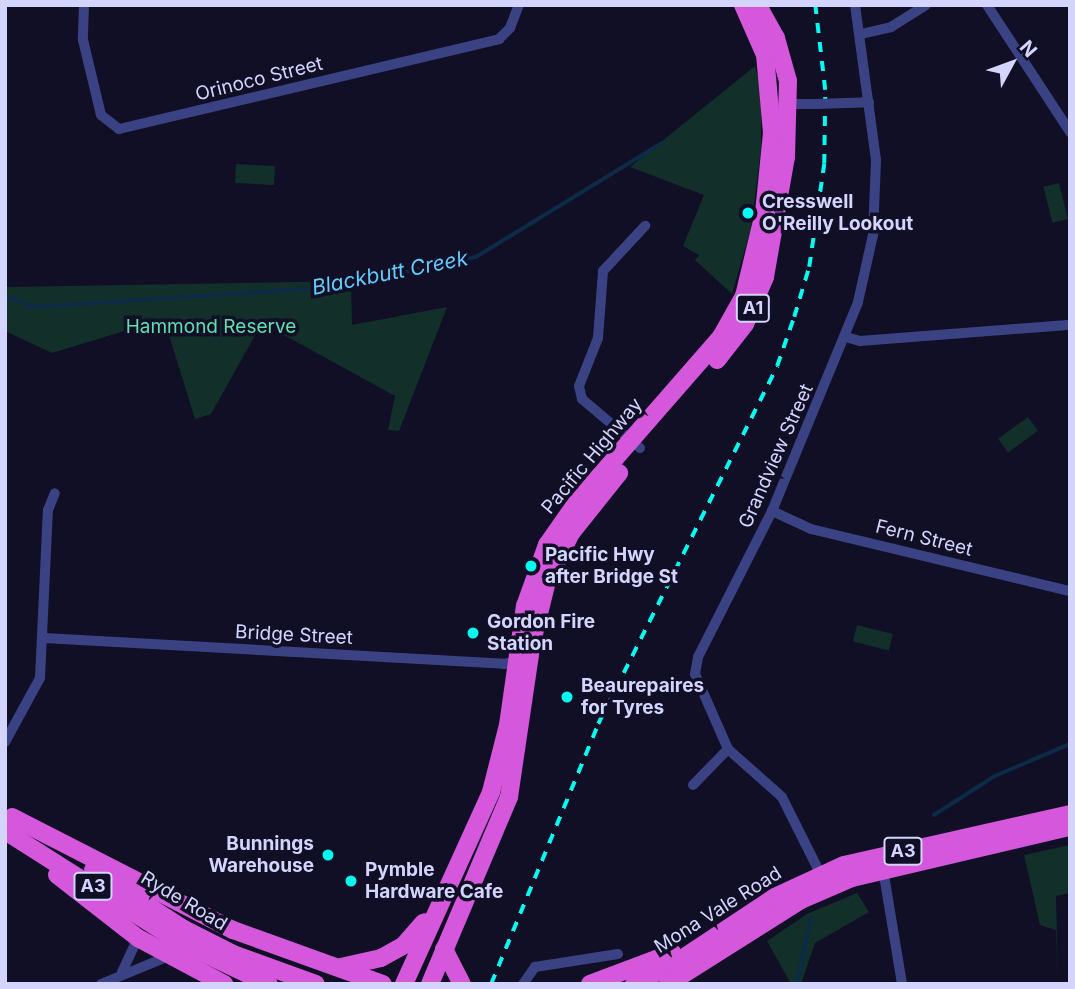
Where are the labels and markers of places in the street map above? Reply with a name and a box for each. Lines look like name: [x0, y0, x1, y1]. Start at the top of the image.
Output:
place label: Cresswell O'Reilly Lookout: [762, 191, 913, 235]
marker: Cresswell O'Reilly Lookout: [740, 205, 756, 221]
place label: Pacific Hwy after Bridge St: [545, 544, 678, 588]
marker: Pacific Hwy after Bridge St: [523, 558, 539, 574]
place label: Gordon Fire Station: [487, 611, 595, 655]
marker: Gordon Fire Station: [465, 625, 481, 641]
place label: Beaurepaires for Tyres: [581, 675, 704, 719]
marker: Beaurepaires for Tyres: [559, 689, 575, 705]
place label: Bunnings Warehouse: [208, 833, 314, 877]
marker: Bunnings Warehouse: [320, 847, 336, 863]
place label: Pymble Hardware Cafe: [365, 859, 503, 903]
marker: Pymble Hardware Cafe: [343, 873, 359, 889]

